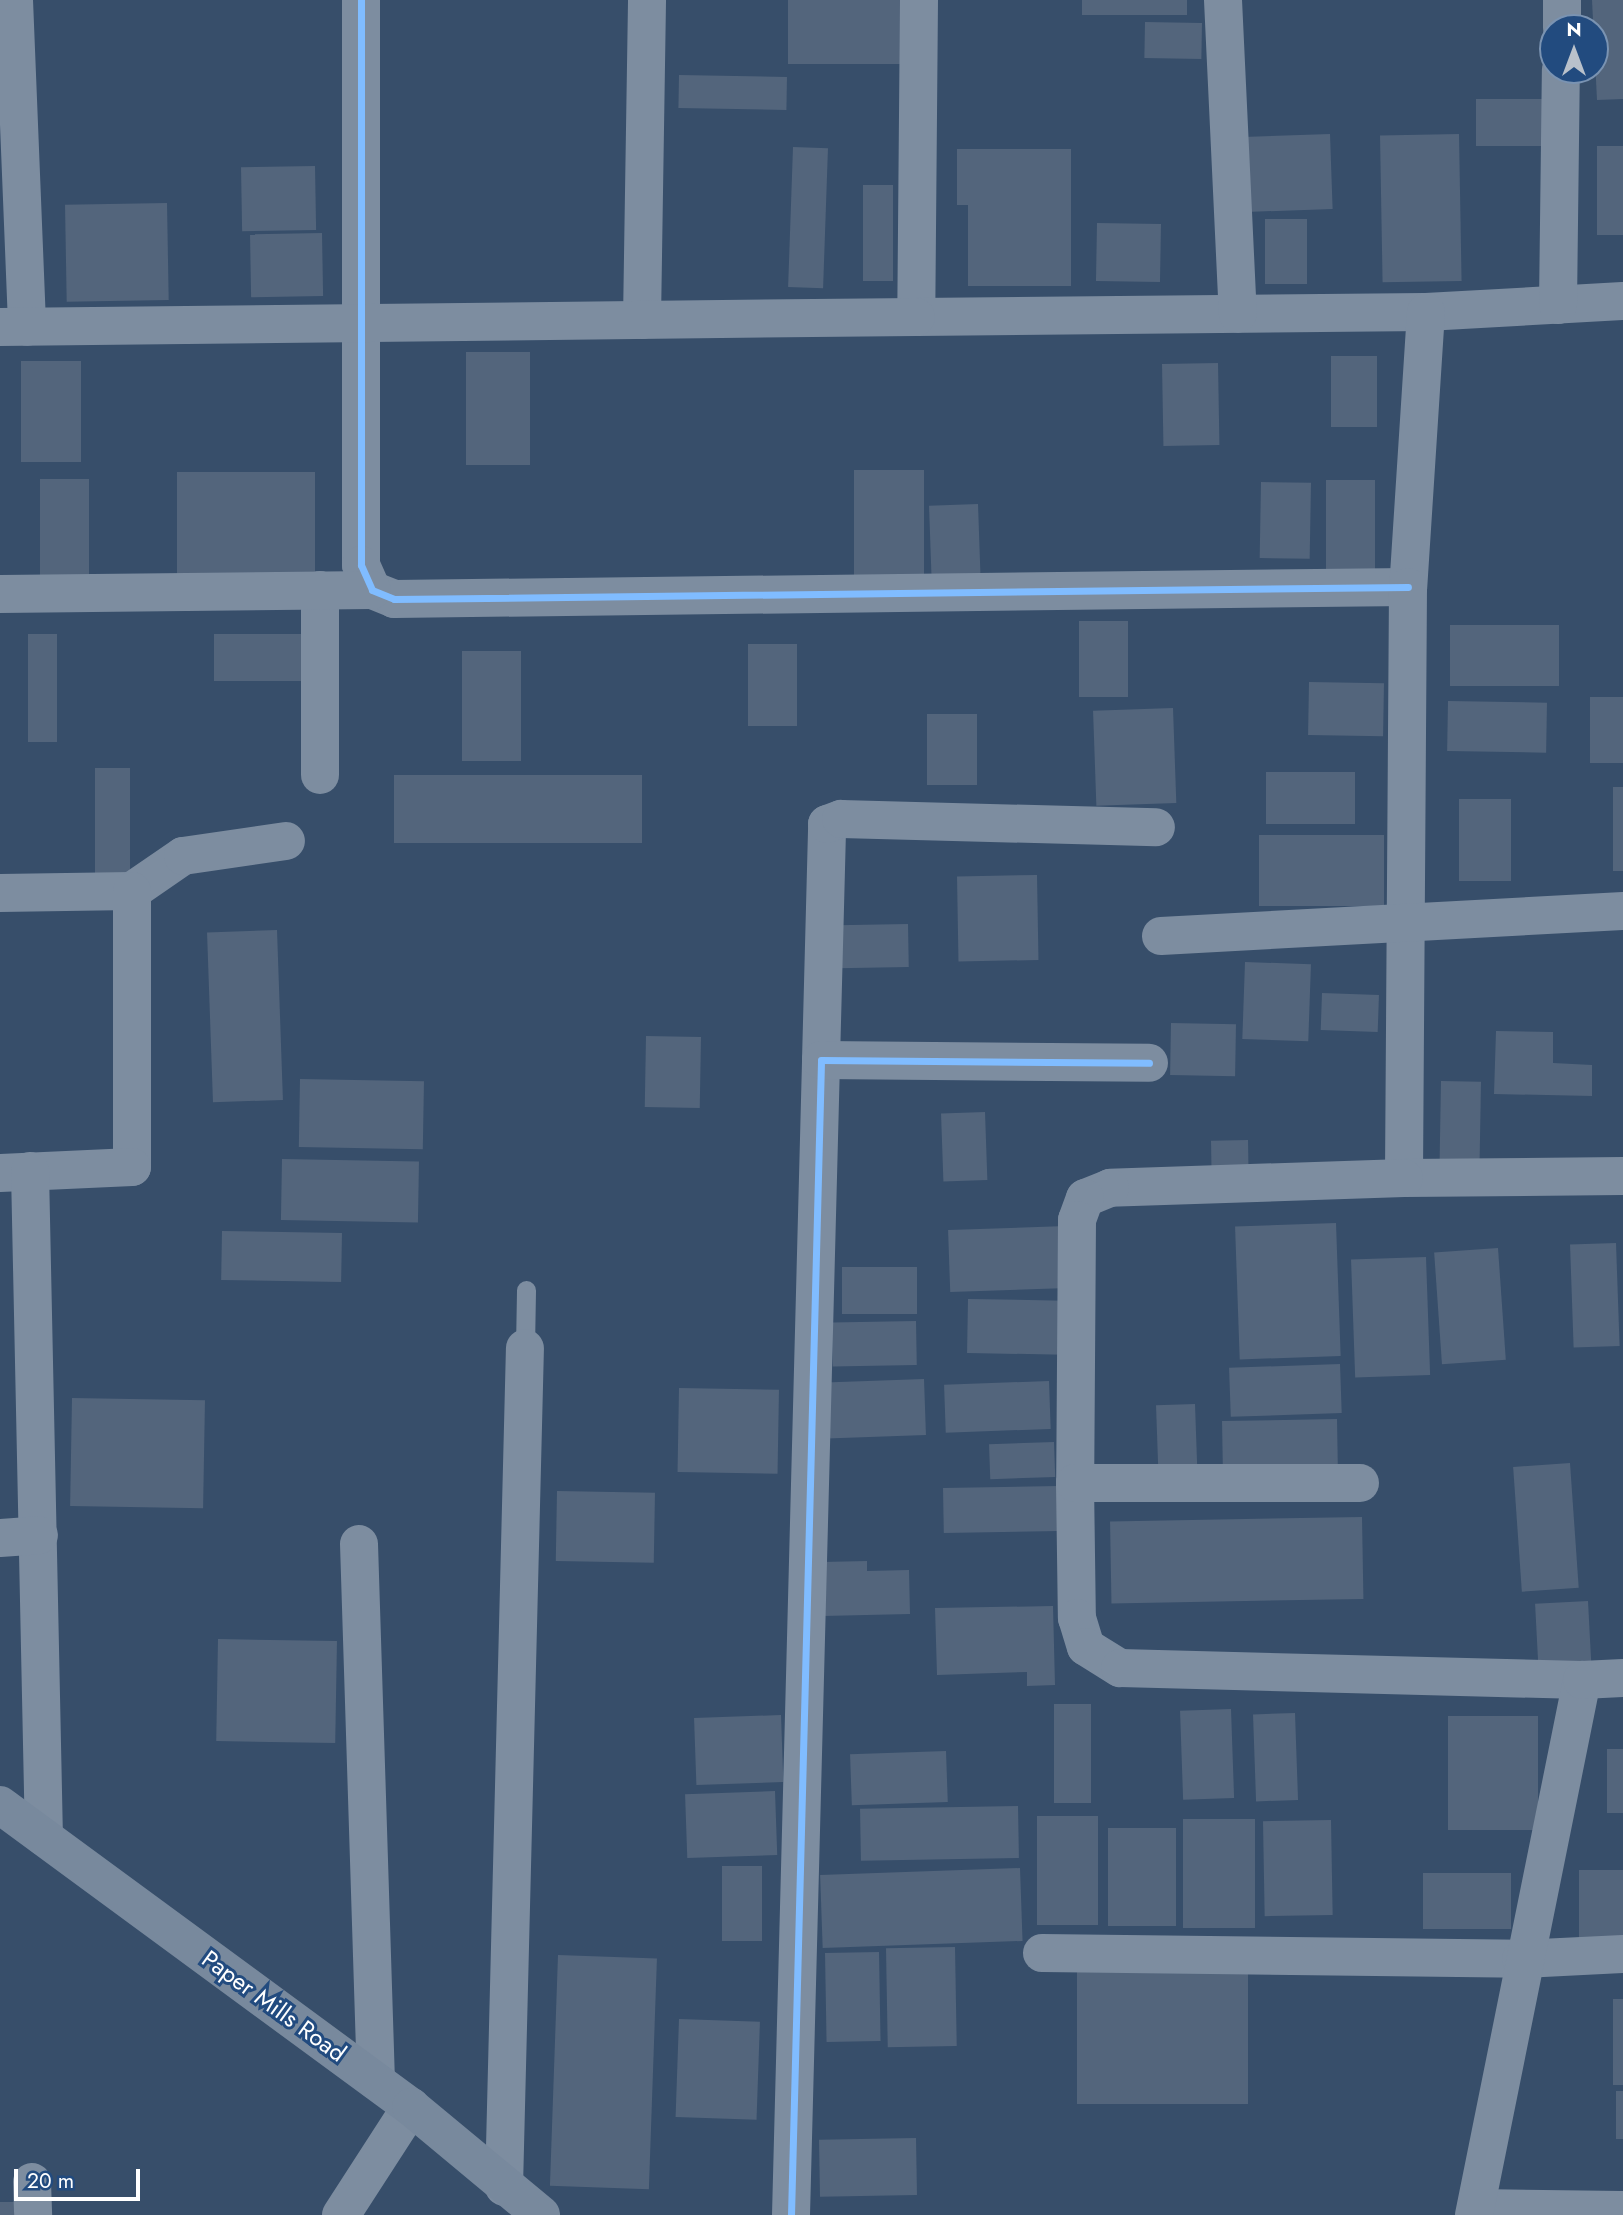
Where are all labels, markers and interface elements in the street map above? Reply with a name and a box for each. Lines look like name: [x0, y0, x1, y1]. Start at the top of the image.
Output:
north arrow: [1539, 14, 1609, 84]
text: N: [1566, 16, 1582, 43]
street label: Paper Mills Road: [196, 1944, 352, 2068]
scale bar: [18, 2156, 144, 2200]
text: 20 m: [27, 2166, 74, 2196]

